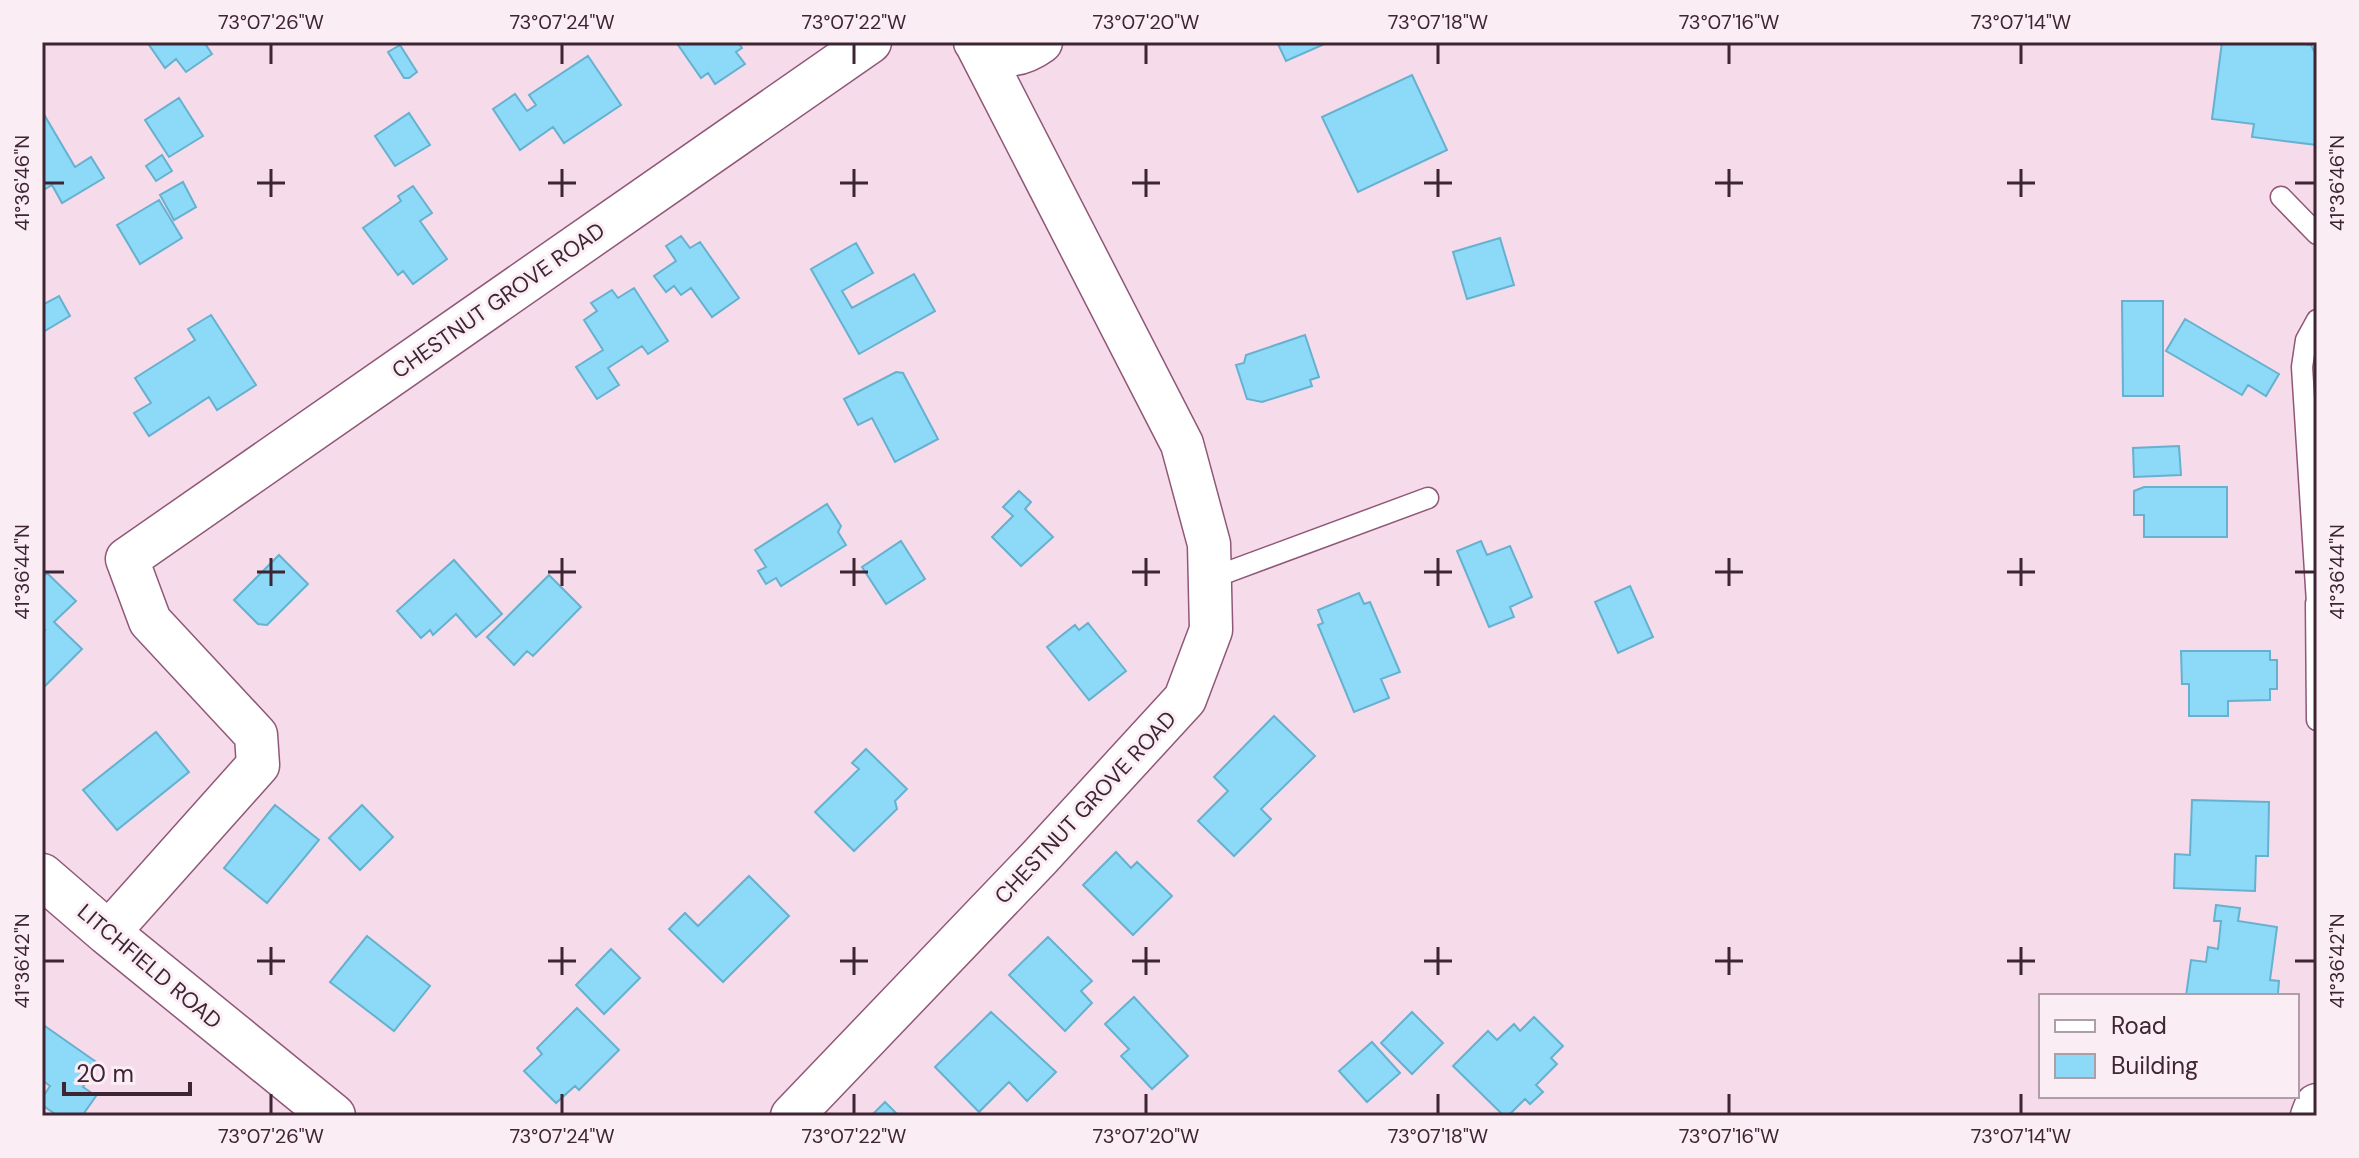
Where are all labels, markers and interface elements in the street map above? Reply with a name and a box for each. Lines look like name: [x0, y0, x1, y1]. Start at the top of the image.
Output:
text: 73°07'26"W: [218, 9, 324, 35]
text: 73°07'24"W: [509, 9, 615, 35]
text: 73°07'22"W: [802, 9, 906, 35]
text: 73°07'20"W: [1093, 9, 1199, 35]
text: 73°07'18"W: [1388, 9, 1488, 35]
text: 73°07'16"W: [1679, 9, 1779, 35]
text: 73°07'14"W: [1971, 9, 2071, 35]
text: 41°36'46"N: [9, 135, 35, 231]
text: 41°36'46"N: [2324, 135, 2350, 231]
street label: CHESTNUT GROVE ROAD: [386, 216, 610, 385]
text: 41°36'44"N: [9, 524, 35, 620]
text: 41°36'44"N: [2324, 524, 2350, 620]
street label: CHESTNUT GROVE ROAD: [988, 705, 1182, 910]
street label: LITCHFIELD ROAD: [72, 898, 228, 1035]
text: 41°36'42"N: [9, 913, 35, 1009]
text: 41°36'42"N: [2324, 913, 2350, 1009]
legend: [2039, 994, 2299, 1098]
text: Road: [2111, 1010, 2167, 1041]
scale bar: [64, 1046, 190, 1096]
text: Building: [2111, 1050, 2198, 1081]
text: 20 m: [76, 1058, 134, 1089]
text: 73°07'26"W: [218, 1123, 324, 1149]
text: 73°07'24"W: [509, 1123, 615, 1149]
text: 73°07'22"W: [802, 1123, 906, 1149]
text: 73°07'20"W: [1093, 1123, 1199, 1149]
text: 73°07'18"W: [1388, 1123, 1488, 1149]
text: 73°07'16"W: [1679, 1123, 1779, 1149]
text: 73°07'14"W: [1971, 1123, 2071, 1149]

